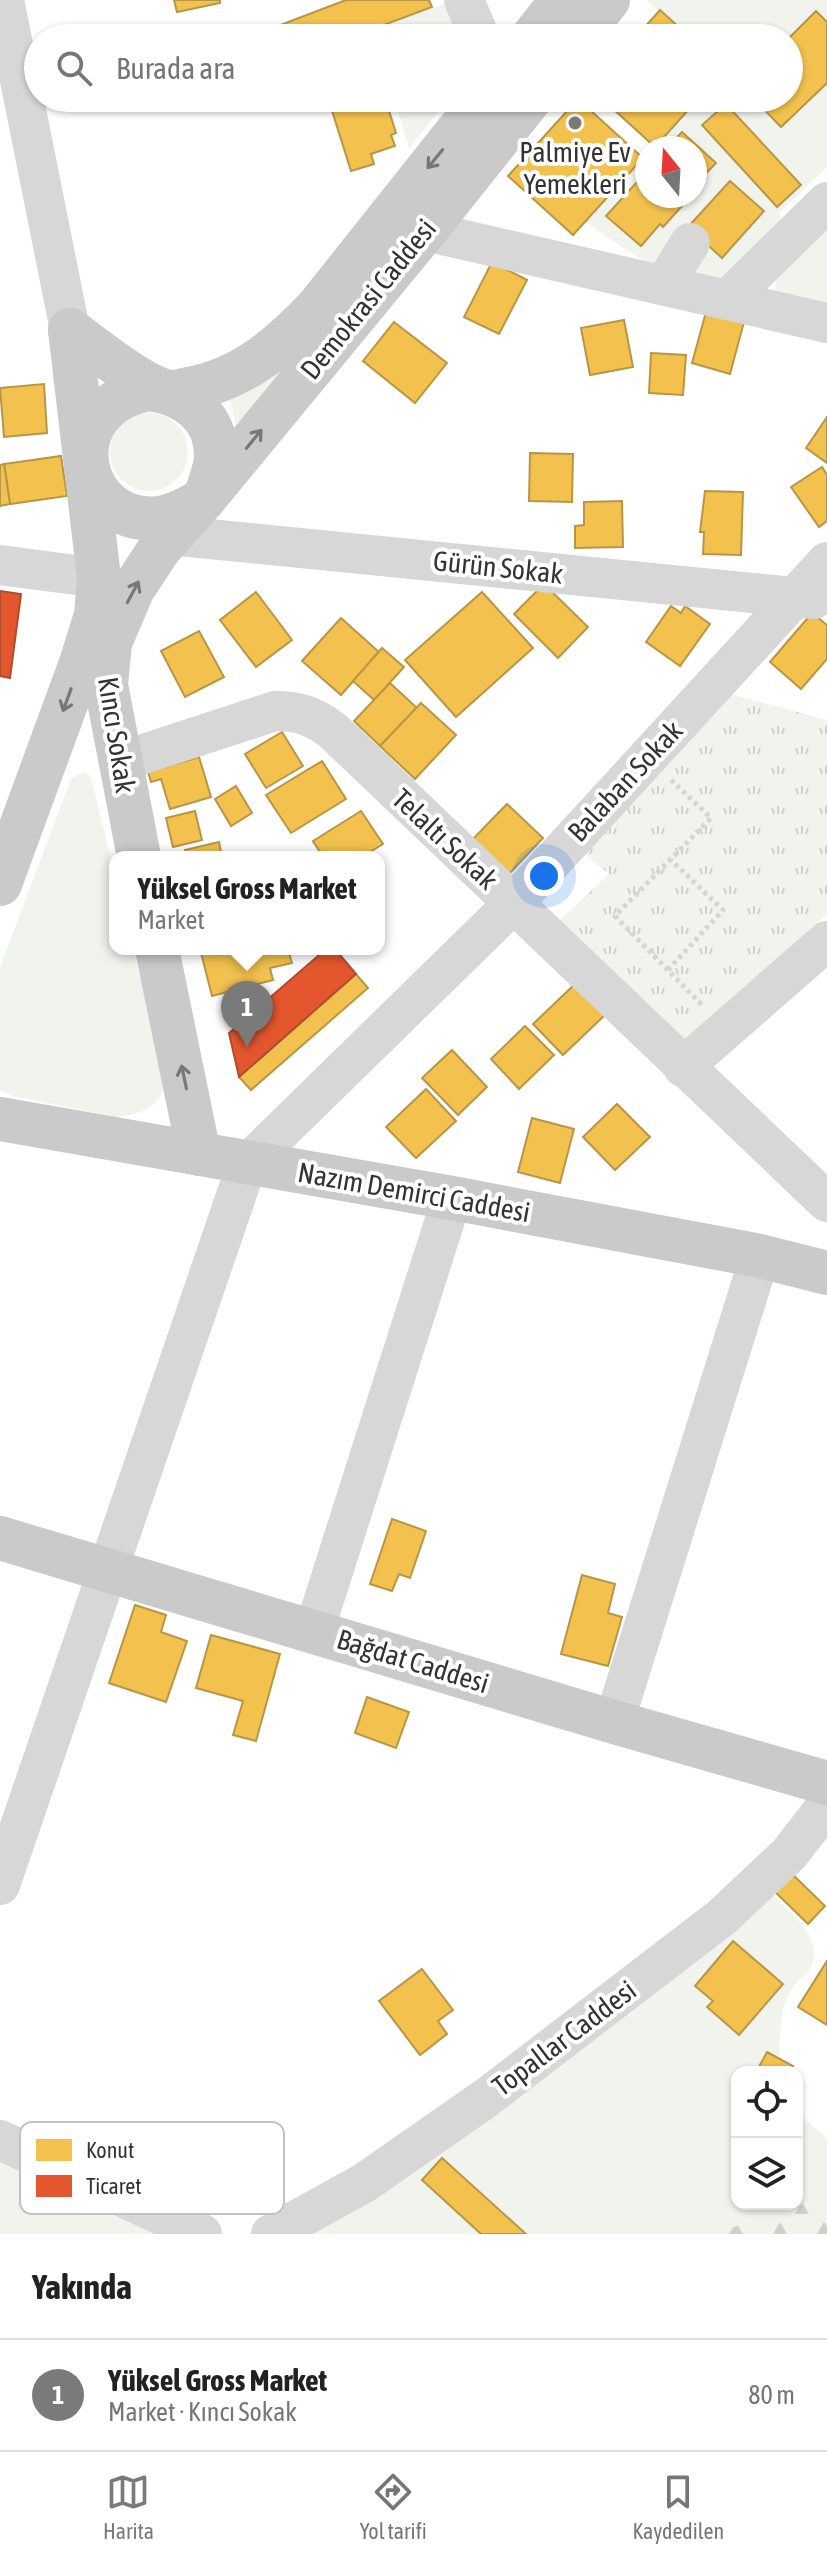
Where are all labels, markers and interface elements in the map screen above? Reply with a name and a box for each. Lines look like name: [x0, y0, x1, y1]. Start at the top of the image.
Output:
search box: [24, 24, 803, 112]
icon: search: [52, 46, 96, 90]
text: Burada ara: [116, 51, 235, 85]
marker: Palmiye Ev Yemekleri: [566, 114, 584, 132]
place label: Palmiye Ev Yemekleri: [519, 136, 631, 200]
north arrow: [635, 136, 707, 208]
one-way arrow: [426, 148, 444, 169]
street label: Demokrasi Caddesi: [294, 213, 442, 385]
one-way arrow: [245, 429, 263, 450]
street label: Gürün Sokak: [432, 544, 564, 590]
one-way arrow: [125, 580, 141, 604]
street label: Kıncı Sokak: [92, 675, 142, 795]
one-way arrow: [59, 687, 74, 712]
street label: Balaban Sokak: [561, 714, 689, 848]
street label: Telaltı Sokak: [386, 782, 504, 896]
popup: [109, 851, 385, 955]
your location: [524, 856, 564, 896]
text: Yüksel Gross Market: [137, 871, 357, 905]
text: Market: [137, 905, 205, 935]
pin: 1: [221, 981, 273, 1047]
one-way arrow: [176, 1065, 191, 1090]
street label: Nazım Demirci Caddesi: [295, 1156, 533, 1228]
street label: Bağdat Caddesi: [333, 1623, 493, 1699]
street label: Topallar Caddesi: [486, 1974, 642, 2102]
map controls: [731, 2066, 803, 2210]
button: locate: [731, 2066, 803, 2138]
legend: [20, 2122, 284, 2214]
text: Konut: [86, 2137, 134, 2163]
button: layers: [731, 2138, 803, 2210]
text: Ticaret: [86, 2173, 141, 2199]
text: Yakında: [32, 2267, 132, 2306]
text: Yüksel Gross Market: [108, 2363, 327, 2397]
text: 1: [52, 2380, 64, 2410]
text: 80 m: [748, 2380, 795, 2410]
text: Market · Kıncı Sokak: [108, 2397, 297, 2427]
tab: Harita: [103, 2470, 154, 2544]
tab: Yol tarifi: [360, 2470, 427, 2544]
tab: Kaydedilen: [633, 2470, 724, 2544]

